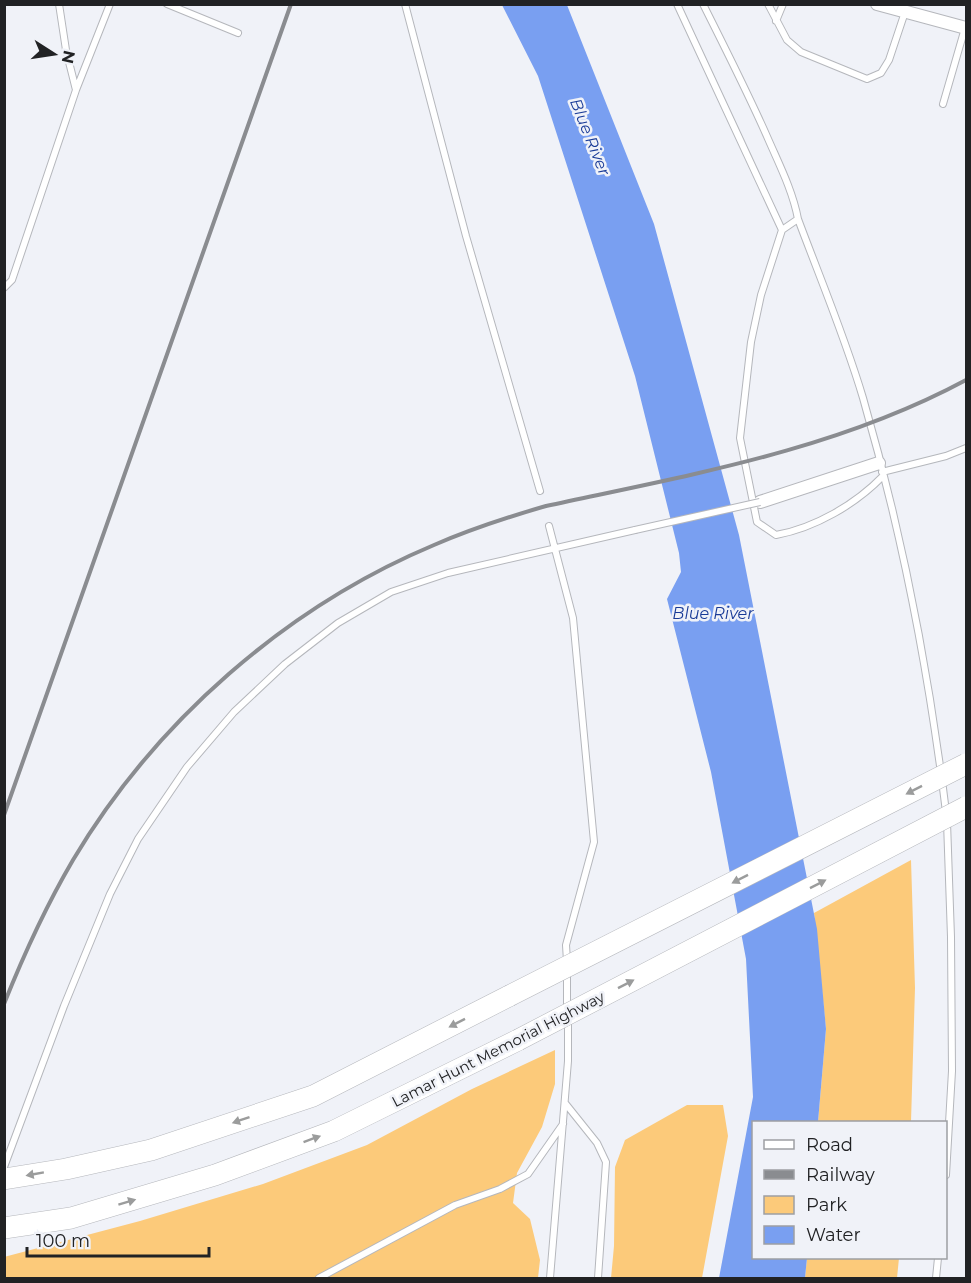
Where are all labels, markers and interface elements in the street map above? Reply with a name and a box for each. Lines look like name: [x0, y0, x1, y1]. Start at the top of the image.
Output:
north arrow: [24, 24, 84, 84]
text: N: [58, 49, 79, 65]
water label: Blue River: [566, 96, 614, 179]
water label: Blue River: [672, 604, 754, 623]
one-way arrow: [906, 785, 923, 795]
one-way arrow: [732, 874, 749, 883]
one-way arrow: [809, 880, 827, 890]
one-way arrow: [618, 979, 635, 989]
street label: Lamar Hunt Memorial Highway: [388, 986, 608, 1111]
one-way arrow: [448, 1018, 465, 1027]
one-way arrow: [232, 1116, 250, 1125]
legend: [752, 1121, 947, 1259]
one-way arrow: [303, 1134, 321, 1144]
text: Road: [806, 1134, 853, 1156]
text: Railway: [806, 1164, 875, 1186]
one-way arrow: [26, 1170, 45, 1179]
text: Park: [806, 1194, 847, 1216]
one-way arrow: [118, 1197, 136, 1206]
scale bar: [27, 1220, 208, 1258]
text: Water: [806, 1224, 861, 1246]
text: 100 m: [36, 1230, 90, 1252]

